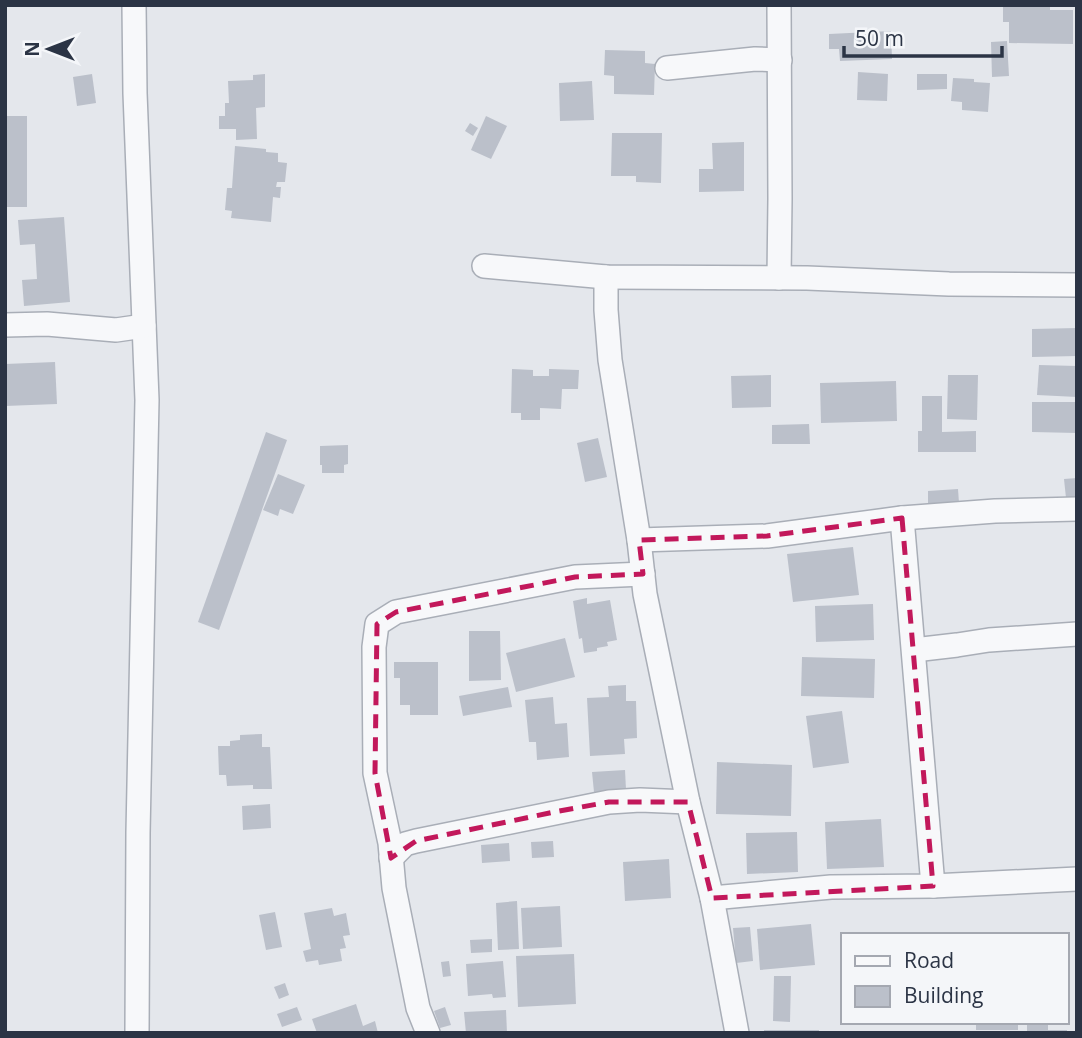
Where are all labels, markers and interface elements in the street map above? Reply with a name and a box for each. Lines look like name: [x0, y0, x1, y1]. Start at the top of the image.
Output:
north arrow: [14, 14, 84, 84]
scale bar: [844, 14, 1002, 58]
text: 50 m: [855, 24, 904, 52]
text: N: [19, 41, 45, 57]
legend: [841, 933, 1068, 1024]
text: Road: [904, 946, 954, 974]
text: Building: [904, 981, 983, 1009]

